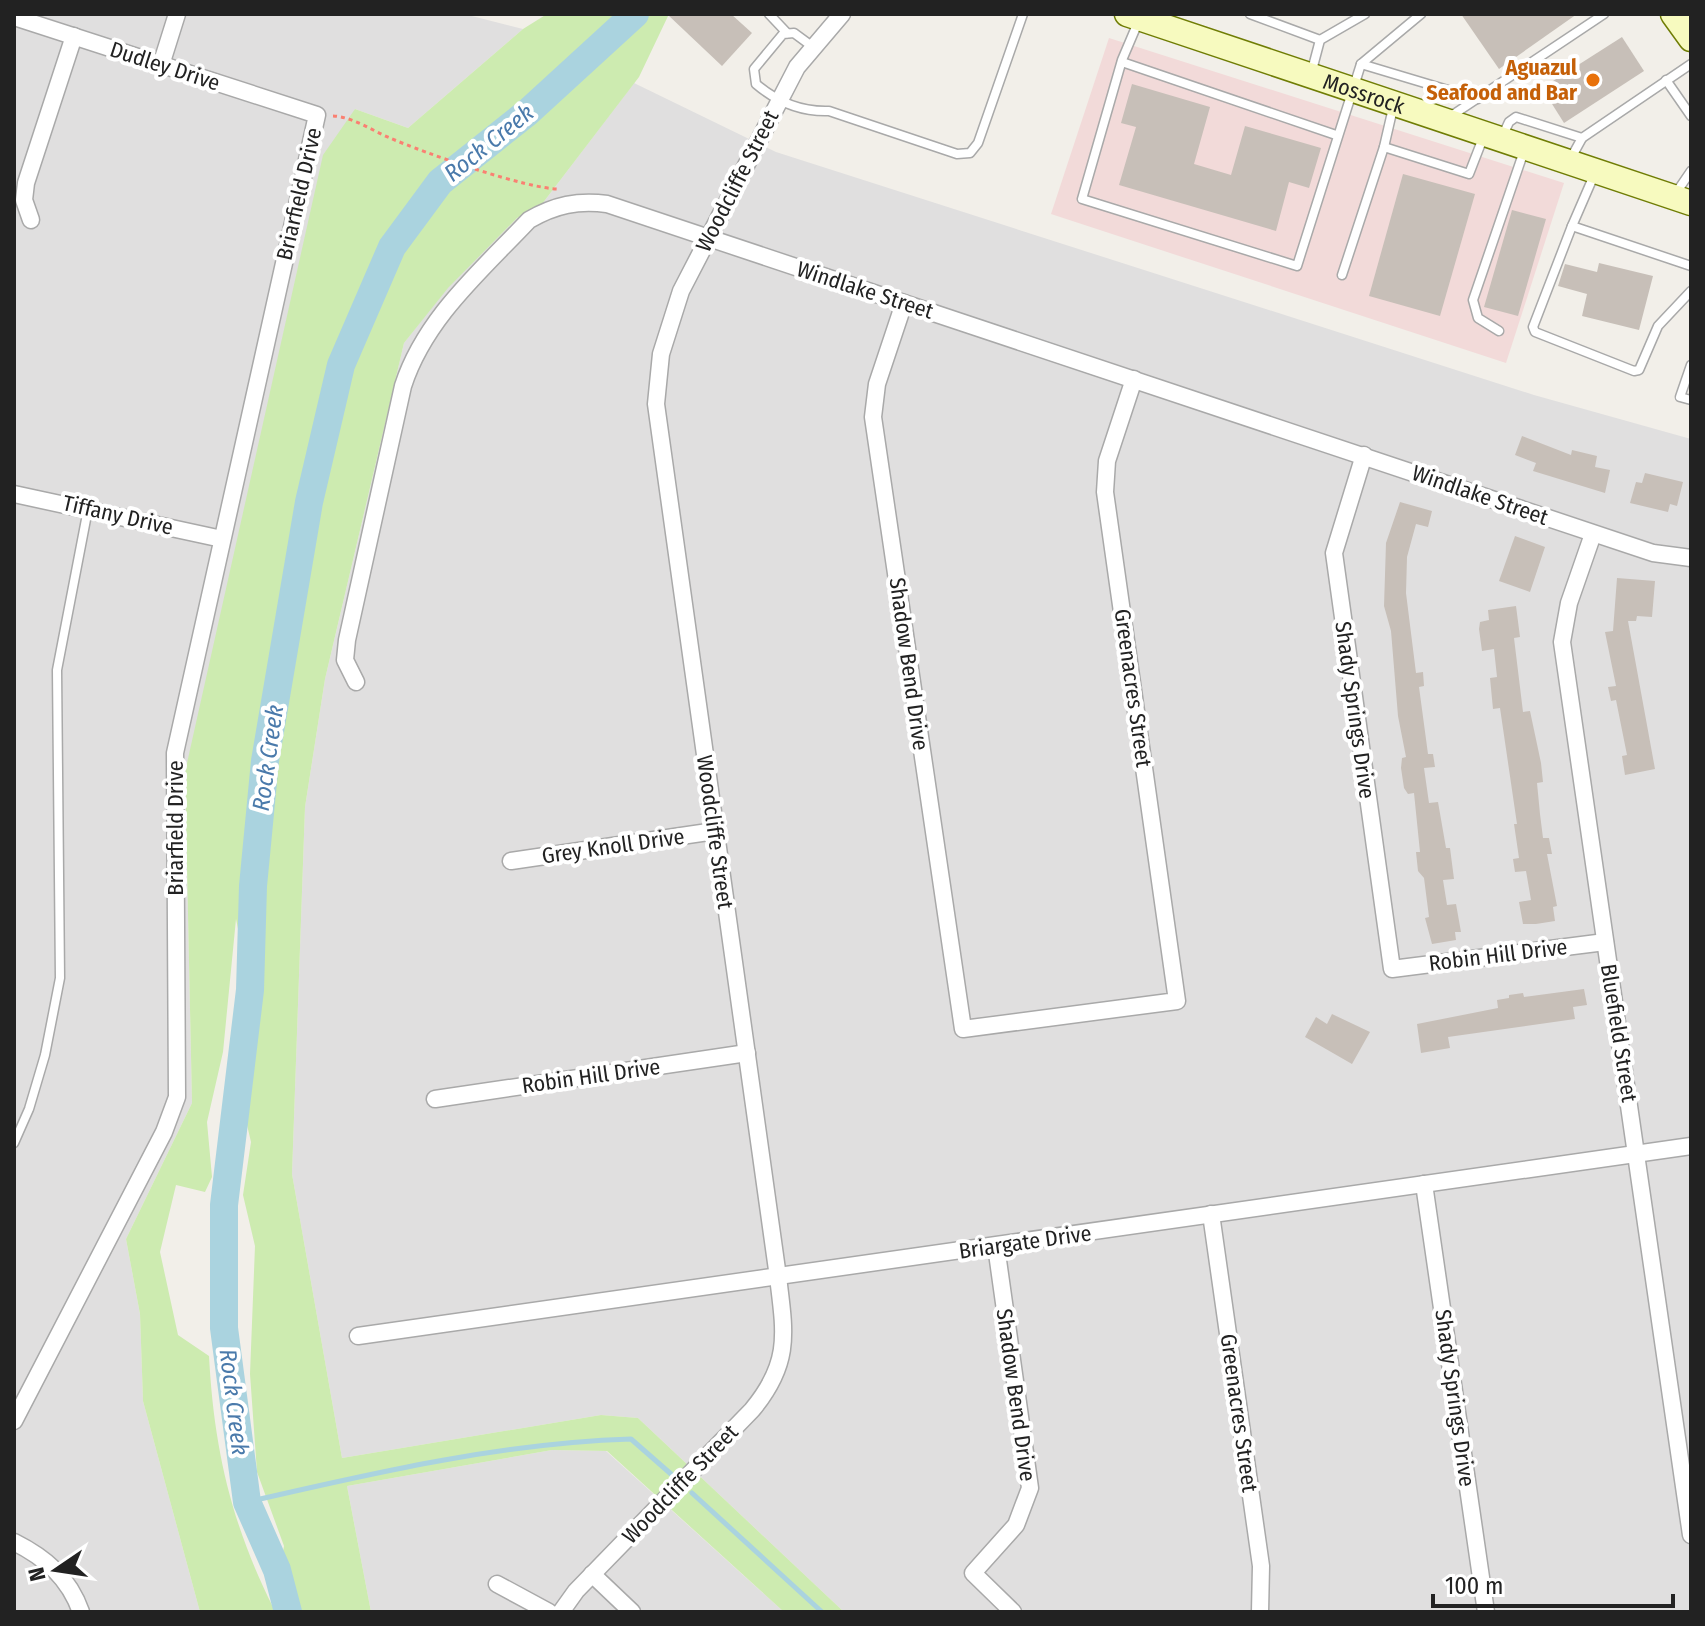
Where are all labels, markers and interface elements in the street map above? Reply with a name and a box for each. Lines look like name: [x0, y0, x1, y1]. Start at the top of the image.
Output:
street label: Dudley Drive: [107, 36, 223, 96]
place label: Aguazul Seafood and Bar: [1426, 54, 1578, 106]
street label: Mossrock: [1320, 67, 1409, 120]
marker: Aguazul Seafood and Bar: [1584, 71, 1602, 89]
water label: Rock Creek: [439, 98, 539, 187]
street label: Woodcliffe Street: [690, 105, 785, 256]
street label: Briarfield Drive: [271, 125, 327, 263]
street label: Windlake Street: [793, 255, 937, 325]
street label: Windlake Street: [1408, 459, 1552, 531]
street label: Tiffany Drive: [60, 489, 176, 541]
street label: Shadow Bend Drive: [884, 576, 934, 752]
street label: Greenacres Street: [1109, 607, 1158, 770]
street label: Shady Springs Drive: [1329, 620, 1381, 800]
water label: Rock Creek: [247, 703, 289, 813]
street label: Woodcliffe Street: [691, 753, 739, 912]
street label: Briarfield Drive: [162, 760, 189, 896]
street label: Grey Knoll Drive: [540, 823, 686, 869]
street label: Robin Hill Drive: [1427, 933, 1569, 977]
street label: Bluefield Street: [1595, 962, 1643, 1105]
street label: Robin Hill Drive: [520, 1053, 662, 1099]
street label: Briargate Drive: [957, 1219, 1093, 1265]
street label: Shadow Bend Drive: [991, 1307, 1041, 1483]
street label: Shady Springs Drive: [1429, 1308, 1481, 1488]
street label: Greenacres Street: [1215, 1332, 1264, 1495]
water label: Rock Creek: [214, 1347, 254, 1457]
street label: Woodcliffe Street: [616, 1418, 744, 1549]
north arrow: [16, 1530, 96, 1610]
scale bar: [1433, 1558, 1673, 1608]
text: N: [22, 1565, 52, 1584]
text: 100 m: [1445, 1572, 1503, 1600]

